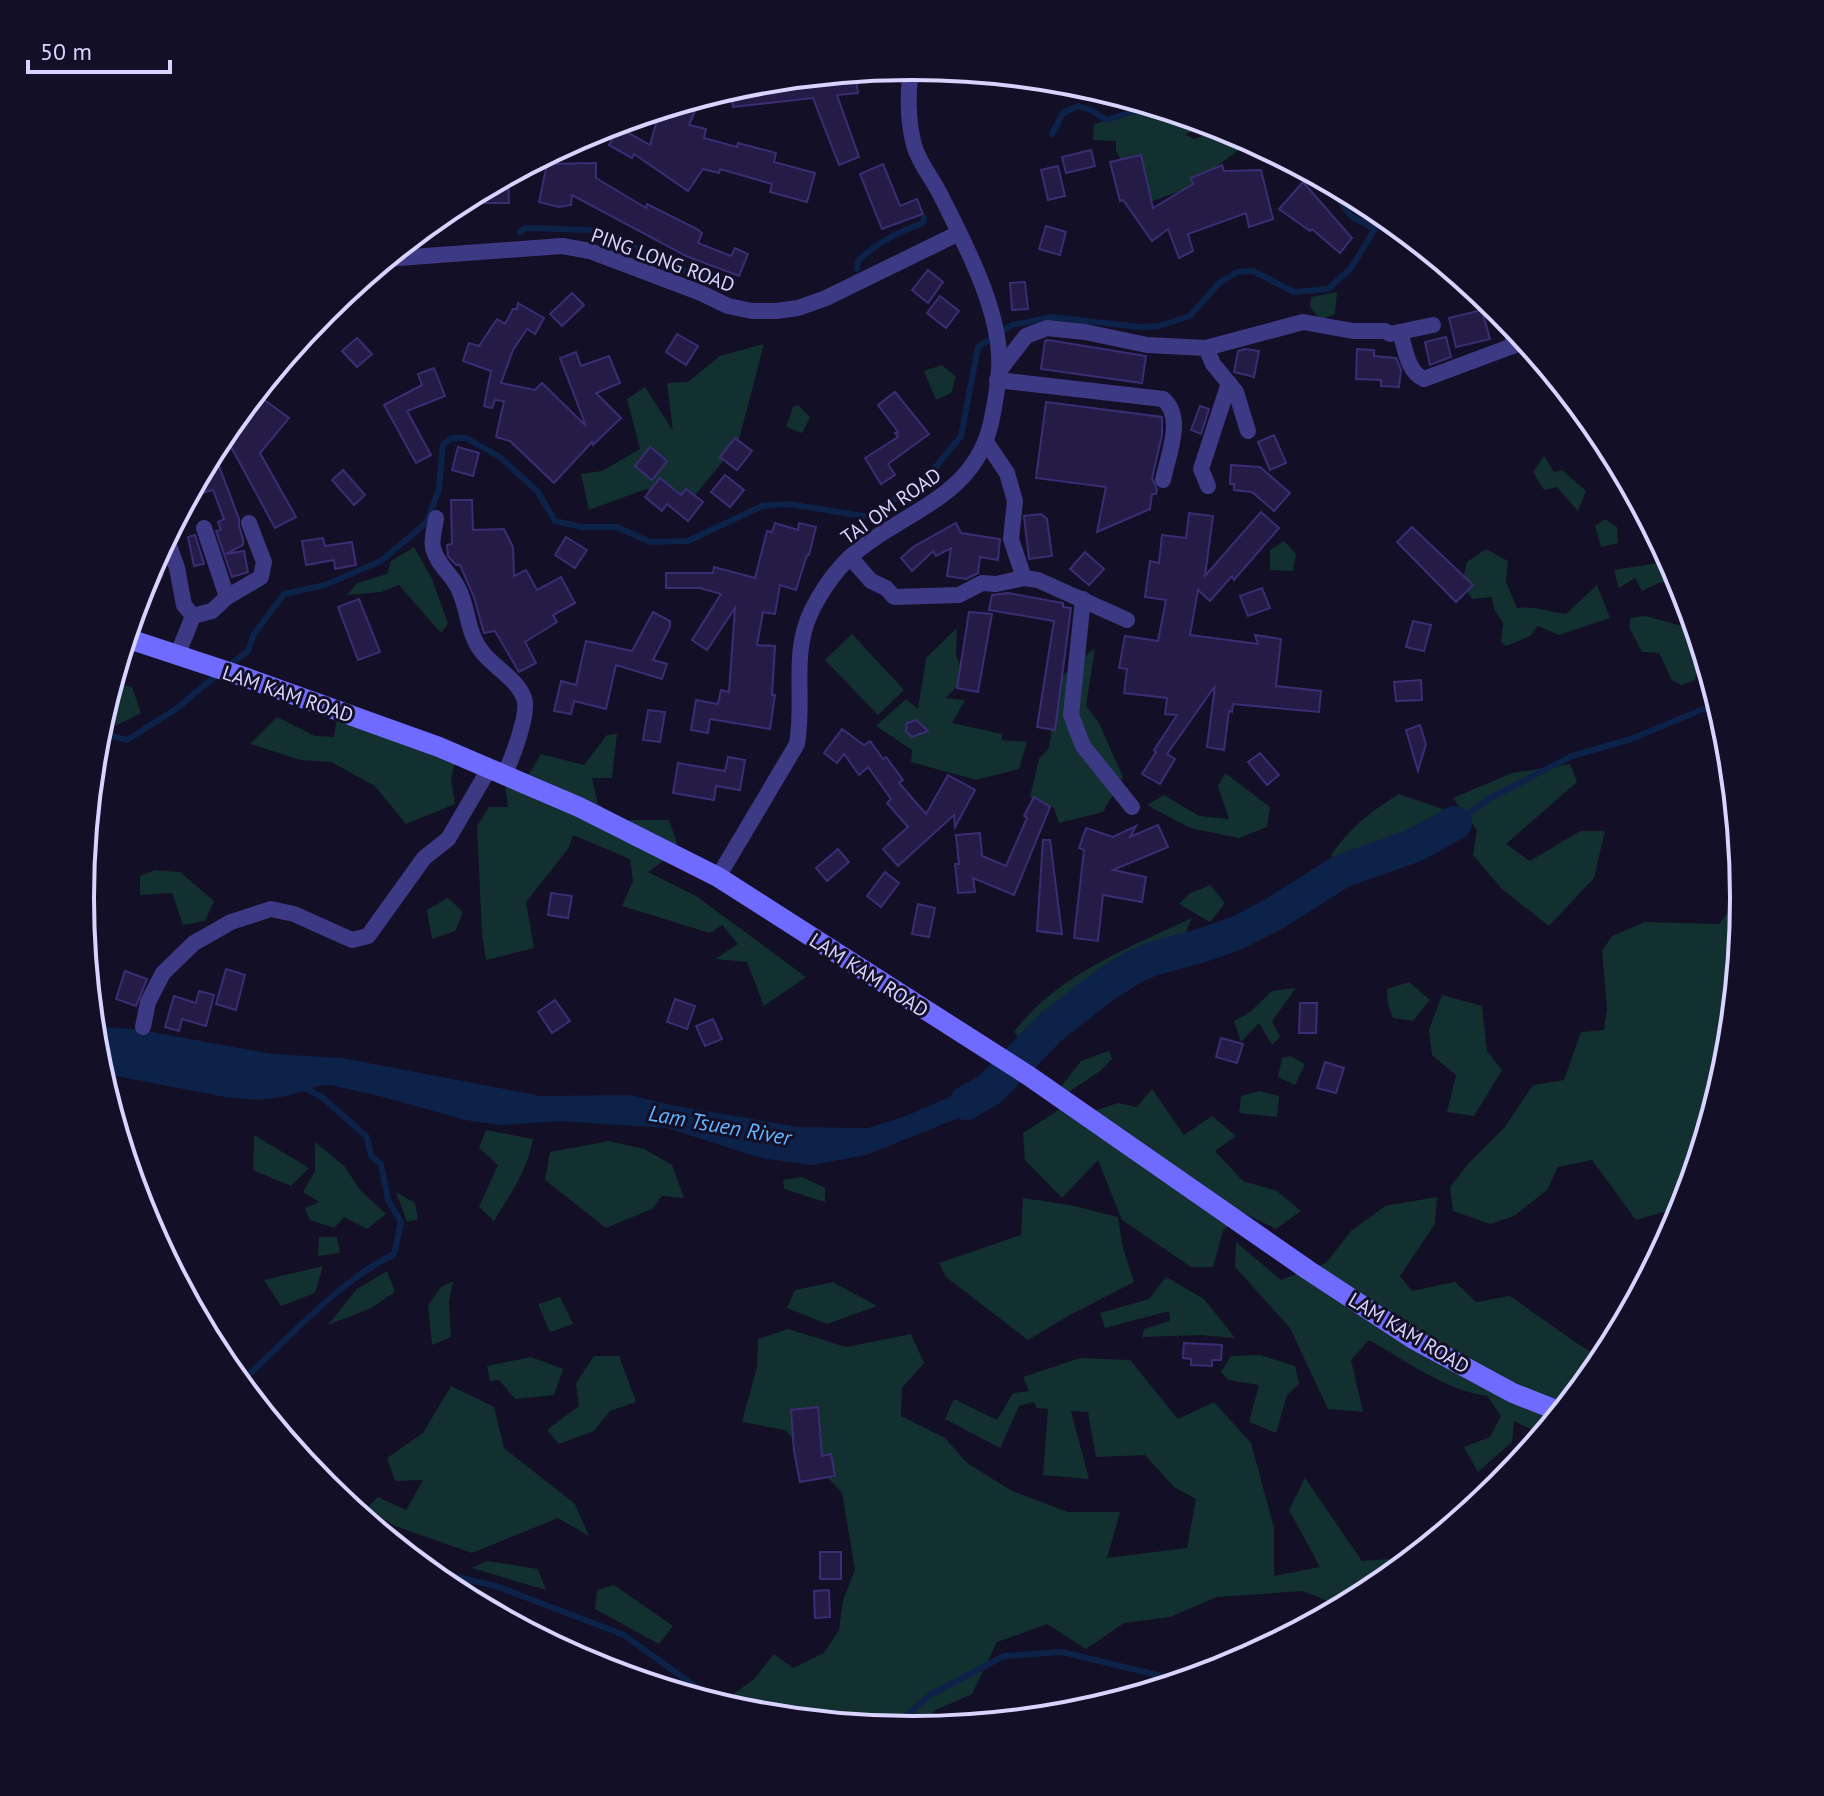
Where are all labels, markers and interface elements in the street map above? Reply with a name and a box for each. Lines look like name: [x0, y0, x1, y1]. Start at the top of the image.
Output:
scale bar: [28, 24, 170, 74]
text: 50 m: [40, 36, 92, 67]
street label: PING LONG ROAD: [588, 222, 738, 298]
street label: TAI OM ROAD: [836, 462, 946, 550]
street label: LAM KAM ROAD: [219, 659, 357, 729]
street label: LAM KAM ROAD: [805, 927, 933, 1023]
water label: Lam Tsuen River: [647, 1099, 795, 1152]
street label: LAM KAM ROAD: [1344, 1287, 1474, 1379]

